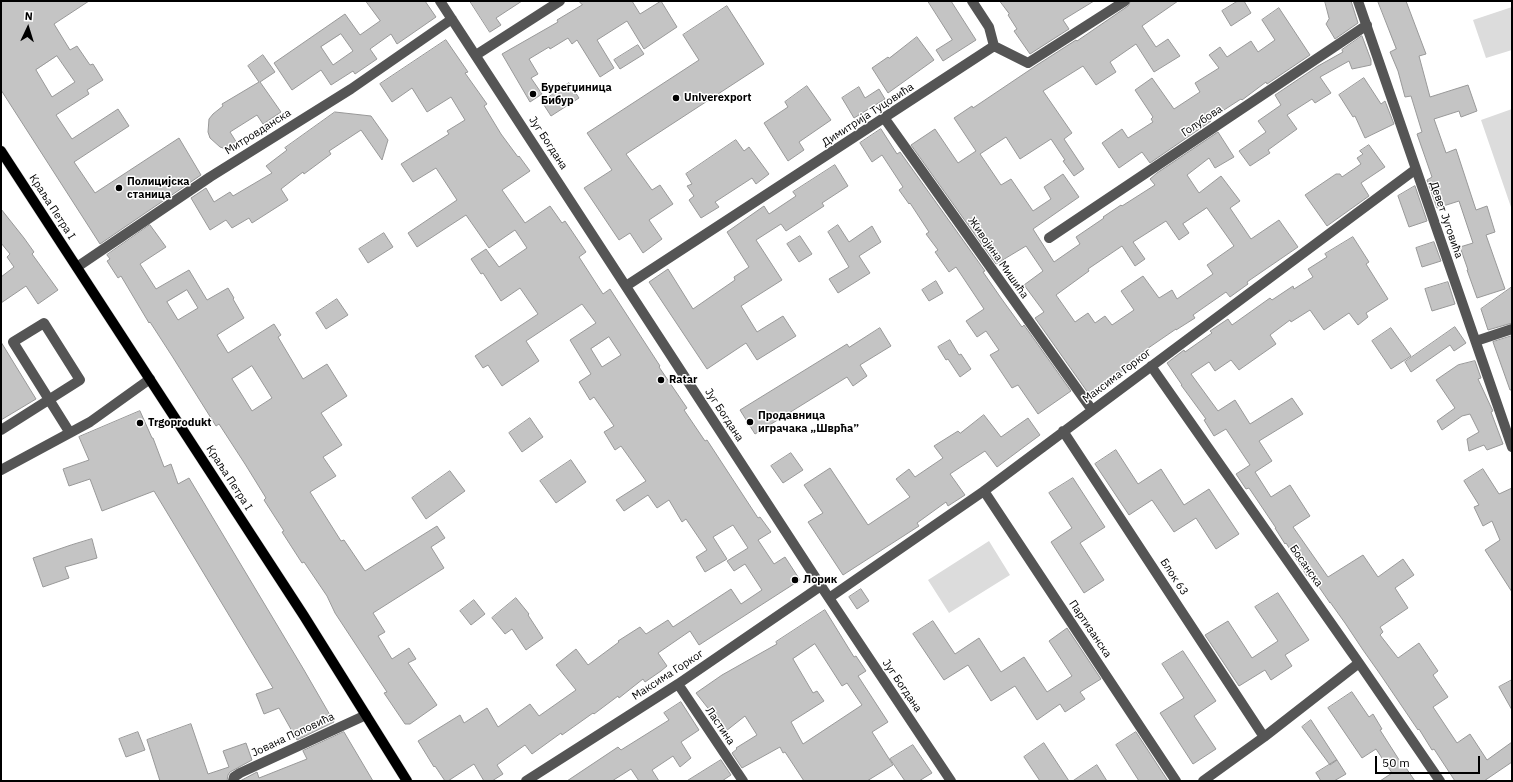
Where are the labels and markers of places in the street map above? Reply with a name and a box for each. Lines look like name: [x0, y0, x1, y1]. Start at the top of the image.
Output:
place label: Бурегџиница Бибур: [541, 81, 612, 107]
marker: Бурегџиница Бибур: [528, 89, 538, 99]
place label: Univerexport: [684, 91, 751, 105]
marker: Univerexport: [671, 93, 681, 103]
place label: Полицијска станица: [127, 175, 190, 201]
marker: Полицијска станица: [114, 183, 124, 193]
place label: Ratar: [669, 373, 697, 387]
marker: Ratar: [656, 375, 666, 385]
place label: Продавница играчака „Шврћа”: [758, 409, 859, 435]
place label: Trgoprodukt: [148, 416, 211, 430]
marker: Продавница играчака „Шврћа”: [745, 417, 755, 427]
marker: Trgoprodukt: [135, 418, 145, 428]
place label: Лорик: [803, 573, 837, 587]
marker: Лорик: [790, 575, 800, 585]

